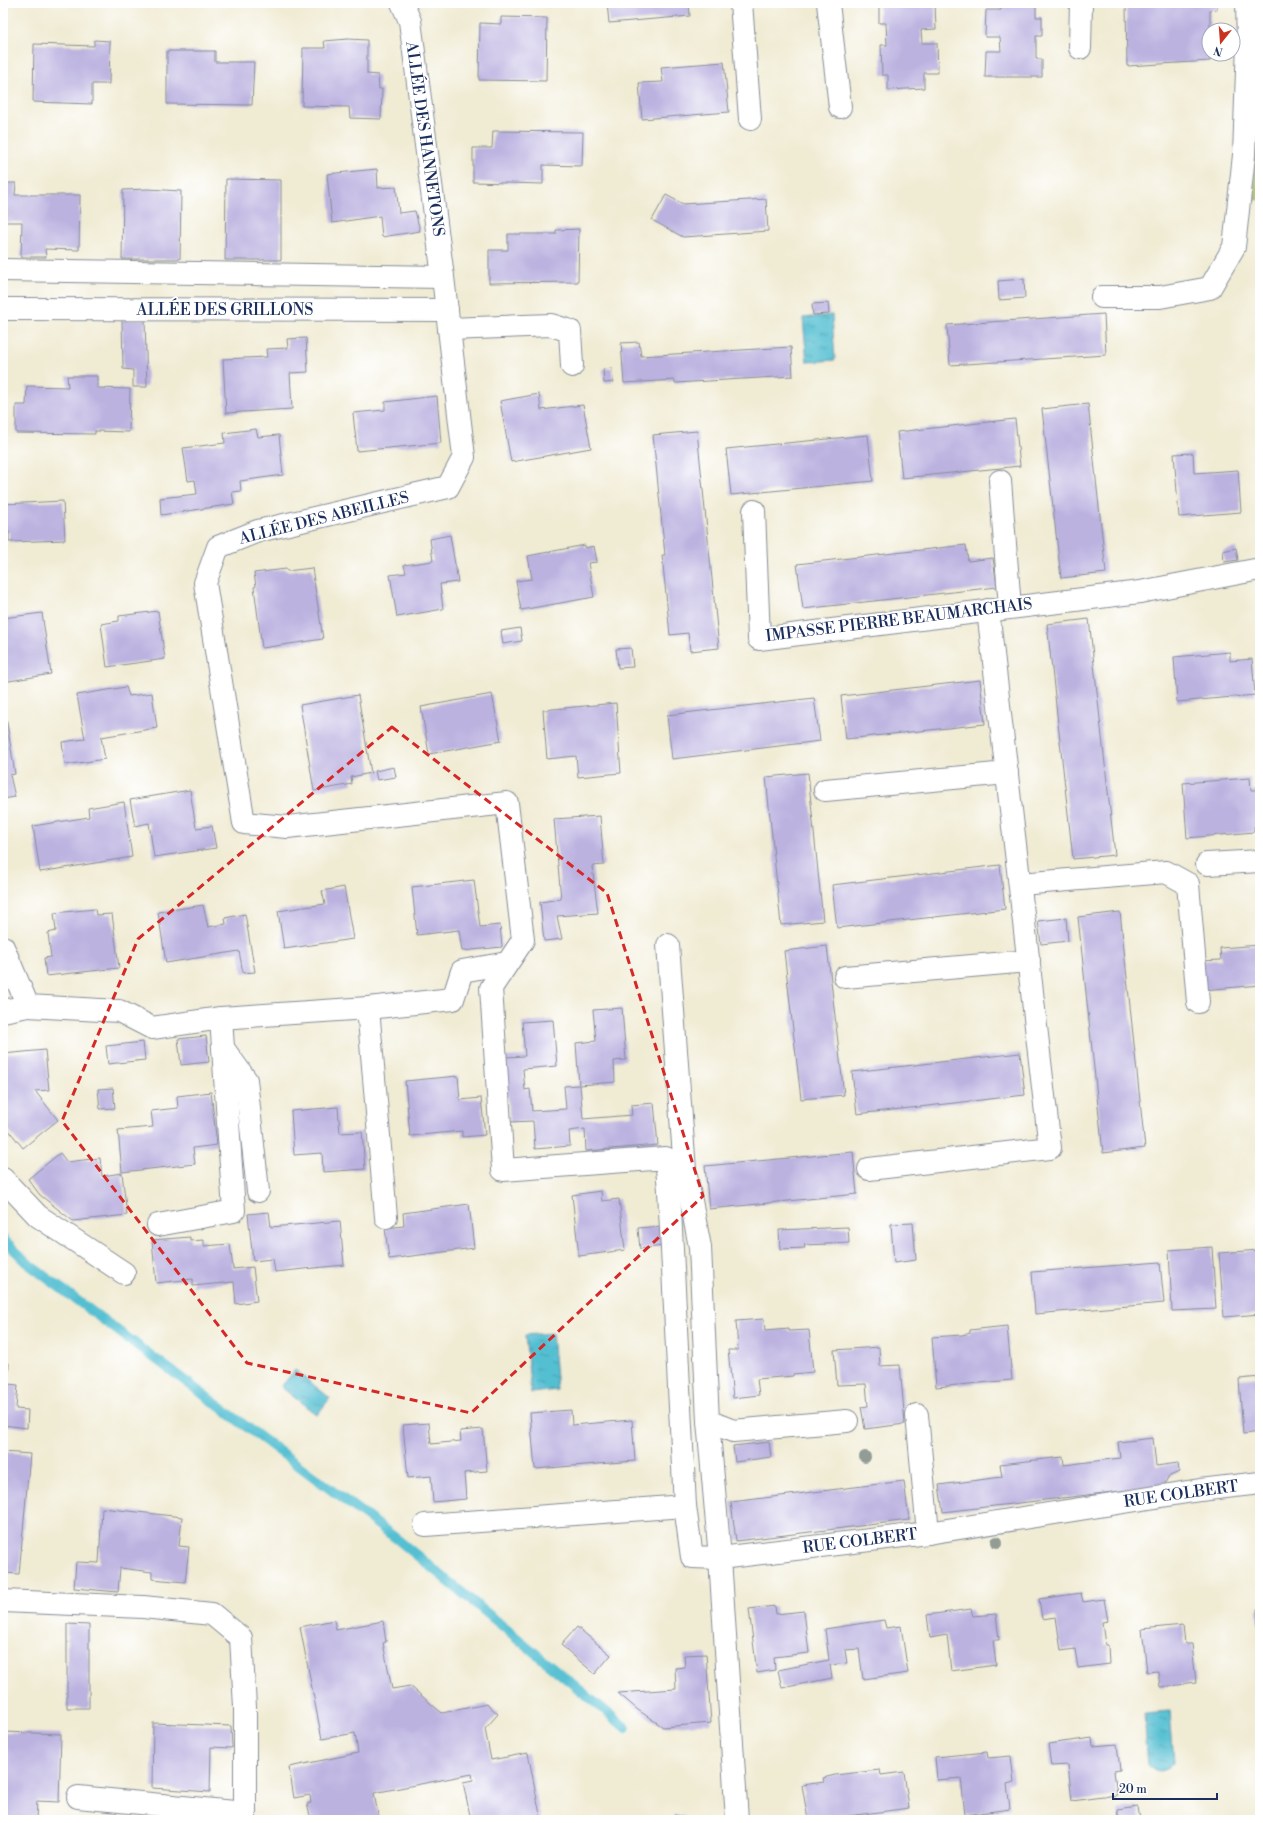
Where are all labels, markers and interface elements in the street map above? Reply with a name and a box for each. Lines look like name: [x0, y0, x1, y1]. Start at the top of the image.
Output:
north arrow: [1201, 22, 1241, 62]
street label: ALLÉE DES HANNETONS: [401, 39, 451, 238]
text: N: [1212, 43, 1225, 59]
street label: ALLÉE DES GRILLONS: [136, 298, 313, 320]
street label: ALLÉE DES ABEILLES: [235, 485, 411, 549]
street label: IMPASSE PIERRE BEAUMARCHAIS: [765, 594, 1033, 646]
street label: RUE COLBERT: [1122, 1476, 1240, 1512]
street label: RUE COLBERT: [801, 1524, 919, 1558]
scale bar: [1113, 1775, 1217, 1801]
text: 20 m: [1119, 1782, 1147, 1797]

